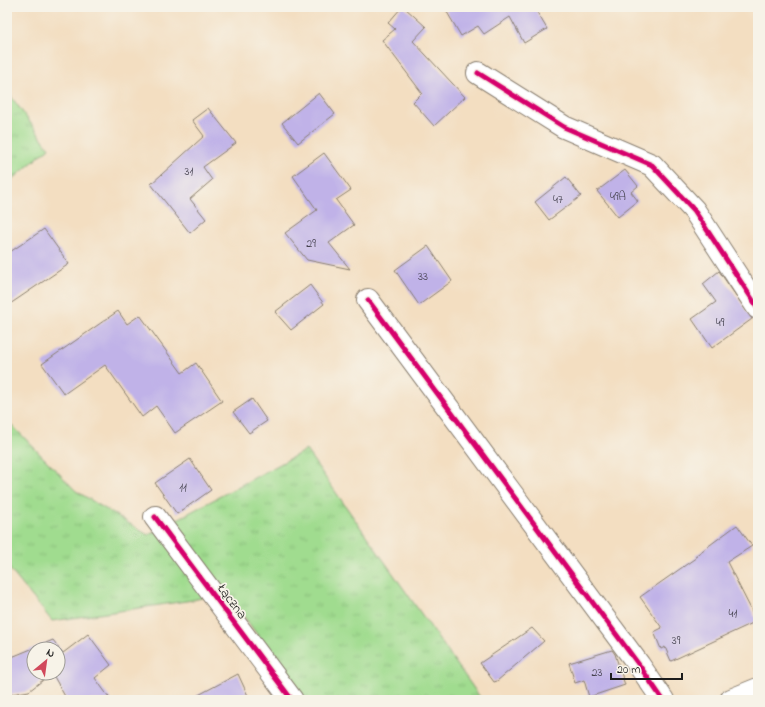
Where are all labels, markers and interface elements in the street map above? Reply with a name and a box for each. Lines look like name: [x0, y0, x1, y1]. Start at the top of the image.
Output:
house number: 31: [185, 163, 194, 181]
house number: 49A: [610, 188, 626, 206]
house number: 47: [553, 191, 563, 209]
house number: 29: [306, 235, 316, 253]
house number: 33: [418, 268, 428, 286]
house number: 49: [716, 314, 725, 332]
house number: 11: [179, 479, 187, 497]
street label: Łączna: [211, 579, 252, 624]
house number: 41: [729, 605, 738, 623]
house number: 39: [672, 632, 681, 650]
north arrow: [26, 641, 66, 681]
text: N: [43, 644, 57, 662]
scale bar: [611, 655, 682, 681]
text: 20 m: [617, 661, 640, 679]
house number: 23: [592, 664, 603, 682]

